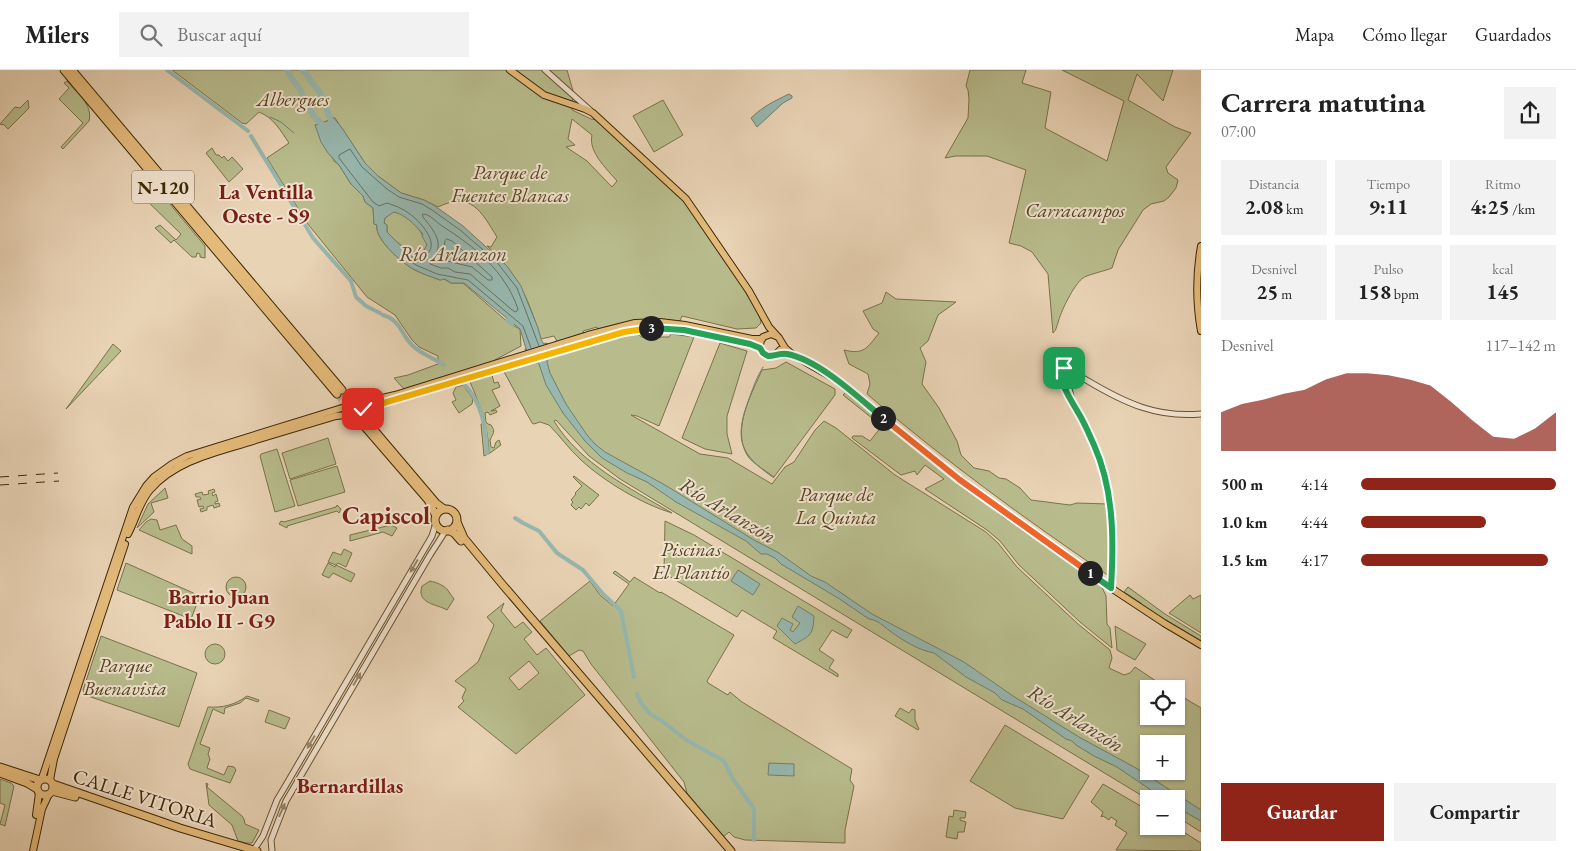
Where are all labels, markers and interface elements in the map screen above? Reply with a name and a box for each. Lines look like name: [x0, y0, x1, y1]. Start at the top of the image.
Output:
search box: [119, 12, 469, 57]
text: Milers: [25, 19, 89, 50]
icon: search: [137, 21, 165, 49]
text: Buscar aquí: [177, 22, 262, 47]
text: Mapa: [1295, 23, 1334, 46]
text: Cómo llegar: [1362, 23, 1447, 46]
text: Guardados: [1475, 23, 1551, 46]
text: Carrera matutina: [1221, 84, 1425, 120]
park label: Albergues: [255, 86, 330, 112]
button: share: [1504, 87, 1556, 139]
text: 07:00: [1221, 121, 1256, 142]
park label: Parque de Fuentes Blancas: [450, 159, 570, 208]
road number: N-120: [132, 170, 194, 204]
text: Distancia: [1249, 175, 1299, 193]
text: Tiempo: [1367, 175, 1410, 193]
text: Ritmo: [1485, 175, 1521, 193]
district label: La Ventilla Oeste - S9: [219, 178, 314, 229]
text: 2.08: [1245, 193, 1283, 220]
text: 9:11: [1369, 193, 1408, 220]
text: 4:25: [1470, 193, 1510, 220]
park label: Carracampos: [1025, 197, 1125, 223]
text: km: [1283, 200, 1304, 218]
text: /km: [1510, 200, 1535, 218]
water label: Río Arlanzon: [399, 240, 507, 267]
text: Desnivel: [1251, 260, 1297, 278]
text: Pulso: [1374, 260, 1403, 278]
text: kcal: [1492, 260, 1513, 278]
text: 25: [1256, 278, 1278, 305]
text: 158: [1358, 278, 1391, 305]
text: 145: [1486, 278, 1519, 305]
text: m: [1278, 285, 1292, 303]
text: bpm: [1391, 285, 1419, 303]
pin: 3: [638, 316, 664, 340]
text: 3: [648, 319, 655, 337]
text: Desnivel: [1221, 335, 1274, 356]
text: 117–142 m: [1485, 335, 1556, 356]
pin: [1043, 347, 1085, 389]
icon: arrive: [1050, 354, 1078, 382]
pin: [342, 388, 384, 430]
icon: check: [349, 395, 377, 423]
pin: 2: [870, 406, 896, 430]
text: 2: [880, 409, 887, 427]
water label: Río Arlanzón: [675, 471, 781, 549]
text: 500 m: [1221, 474, 1263, 495]
text: 4:14: [1301, 474, 1328, 495]
park label: Parque de La Quinta: [794, 481, 877, 530]
district label: Capiscol: [342, 499, 430, 531]
text: 1.0 km: [1221, 512, 1267, 533]
text: 4:44: [1301, 512, 1328, 533]
park label: Piscinas El Plantío: [651, 536, 730, 585]
text: 1.5 km: [1221, 550, 1267, 571]
text: 4:17: [1301, 550, 1328, 571]
one-way arrow: [410, 560, 419, 573]
pin: 1: [1078, 560, 1102, 586]
text: 1: [1087, 564, 1094, 582]
district label: Barrio Juan Pablo II - G9: [163, 583, 275, 634]
park label: Parque Buenavista: [82, 652, 167, 701]
one-way arrow: [352, 673, 361, 686]
water label: Río Arlanzón: [1023, 678, 1129, 758]
map controls: [1140, 680, 1185, 835]
button: locate: [1140, 680, 1185, 725]
one-way arrow: [307, 735, 316, 748]
button: +: [1140, 735, 1185, 780]
street label: CALLE VITORIA: [70, 762, 221, 834]
district label: Bernardillas: [297, 772, 403, 799]
button: Guardar: [1221, 783, 1384, 841]
button: Compartir: [1394, 783, 1556, 841]
button: −: [1140, 790, 1185, 835]
one-way arrow: [278, 803, 286, 817]

